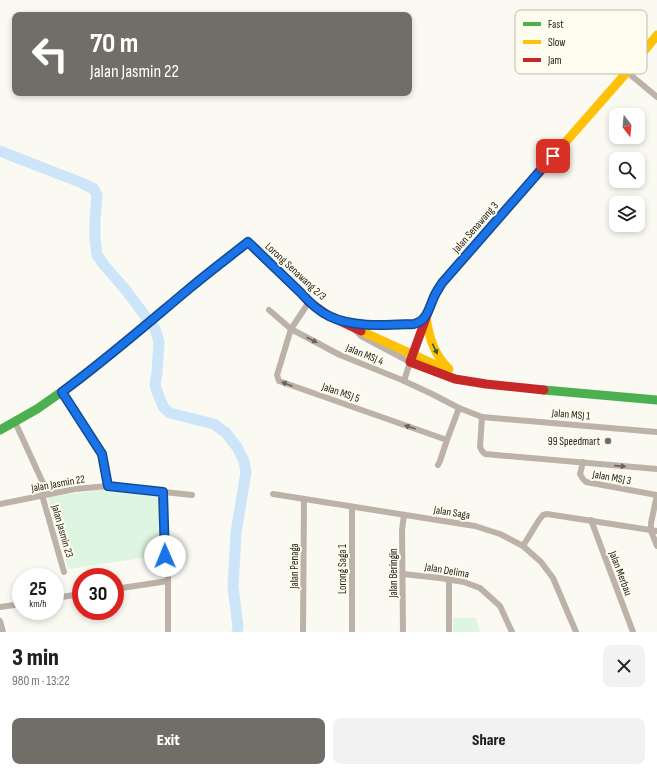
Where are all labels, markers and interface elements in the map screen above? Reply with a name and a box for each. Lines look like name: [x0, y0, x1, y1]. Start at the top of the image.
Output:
legend: [515, 10, 647, 74]
text: Fast: [548, 18, 564, 31]
text: 70 m: [90, 27, 138, 60]
icon: left: [24, 28, 76, 80]
text: Slow: [548, 36, 565, 49]
text: Jam: [547, 54, 562, 67]
text: Jalan Jasmin 22: [90, 61, 179, 82]
north arrow: [609, 108, 645, 144]
map controls: [609, 108, 645, 232]
pin: [536, 139, 570, 173]
icon: arrive: [542, 145, 564, 167]
button: search: [609, 152, 645, 188]
button: layers: [609, 196, 645, 232]
street label: Jalan Senawang 3: [449, 199, 501, 256]
street label: Lorong Senawang 2/3: [262, 240, 329, 303]
one-way arrow: [306, 337, 318, 343]
street label: Jalan MSJ 4: [343, 341, 386, 368]
one-way arrow: [432, 343, 438, 355]
one-way arrow: [281, 380, 293, 386]
street label: Jalan MSJ 5: [319, 380, 361, 405]
street label: Jalan MSJ 1: [550, 406, 591, 423]
one-way arrow: [403, 423, 415, 429]
place label: 99 Speedmart: [548, 435, 601, 448]
marker: 99 Speedmart: [603, 436, 613, 446]
one-way arrow: [614, 462, 626, 469]
street label: Jalan MSJ 3: [590, 468, 633, 487]
street label: Jalan Jasmin 22: [29, 472, 86, 495]
street label: Jalan Jasmin 23: [48, 502, 76, 559]
street label: Jalan Saga: [432, 503, 471, 522]
position arrow: [144, 535, 186, 577]
street label: Jalan Penaga: [288, 543, 301, 590]
street label: Lorong Saga 1: [336, 544, 349, 594]
street label: Jalan Beringin: [387, 548, 400, 599]
street label: Jalan Merbau: [606, 548, 635, 598]
street label: Jalan Delima: [423, 560, 470, 581]
speed limit sign: 30: [72, 568, 124, 620]
text: 25: [29, 577, 47, 601]
text: km/h: [29, 598, 47, 610]
text: 3 min: [12, 643, 59, 672]
button: close: [603, 645, 645, 687]
text: 980 m · 13:22: [12, 673, 70, 689]
button: Exit: [12, 718, 325, 764]
button: Share: [333, 718, 645, 764]

